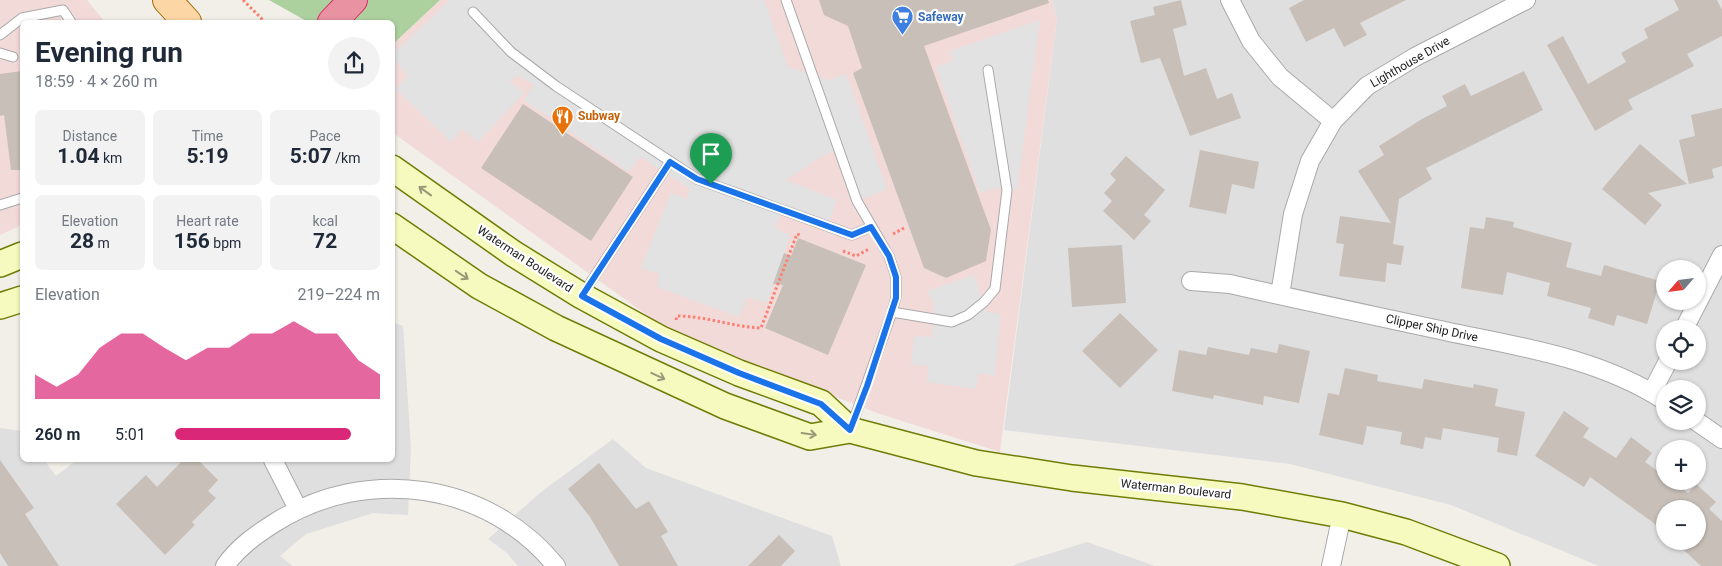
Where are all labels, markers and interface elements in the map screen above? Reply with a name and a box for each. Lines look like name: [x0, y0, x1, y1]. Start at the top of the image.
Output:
supermarket icon: Safeway: [890, 5, 914, 36]
place label: Safeway: [918, 10, 965, 24]
street label: Lighthouse Drive: [1368, 34, 1452, 90]
text: Evening run: [35, 36, 183, 69]
button: share: [328, 37, 380, 89]
text: 18:59 · 4 × 260 m: [35, 72, 157, 91]
restaurant icon: Subway: [550, 104, 574, 135]
place label: Subway: [578, 109, 621, 123]
text: Distance: [63, 128, 117, 144]
text: Time: [192, 128, 223, 144]
text: Pace: [310, 128, 341, 144]
pin: [690, 133, 732, 184]
icon: arrive: [697, 140, 725, 168]
text: 1.04: [57, 144, 100, 168]
text: 5:19: [186, 144, 229, 168]
text: 5:07: [290, 144, 332, 168]
text: km: [100, 150, 122, 166]
text: /km: [332, 150, 361, 166]
one-way arrow: [418, 186, 432, 196]
text: Elevation: [61, 213, 118, 229]
text: Heart rate: [176, 213, 239, 229]
text: kcal: [313, 213, 338, 229]
street label: Waterman Boulevard: [475, 223, 575, 295]
text: 28: [70, 229, 94, 253]
text: 156: [174, 229, 210, 253]
text: 72: [313, 229, 337, 253]
text: m: [94, 235, 110, 251]
text: bpm: [210, 235, 241, 251]
north arrow: [1656, 260, 1706, 310]
map controls: [1656, 260, 1706, 550]
one-way arrow: [455, 270, 469, 280]
text: Elevation: [35, 285, 100, 304]
text: 219–224 m: [298, 285, 380, 304]
street label: Clipper Ship Drive: [1385, 311, 1479, 345]
button: locate: [1656, 320, 1706, 370]
one-way arrow: [650, 372, 665, 382]
button: layers: [1656, 380, 1706, 430]
text: 260 m: [35, 425, 80, 444]
text: 5:01: [115, 425, 146, 444]
one-way arrow: [801, 430, 817, 440]
button: +: [1656, 440, 1706, 490]
street label: Waterman Boulevard: [1120, 476, 1232, 502]
button: −: [1656, 500, 1706, 550]

